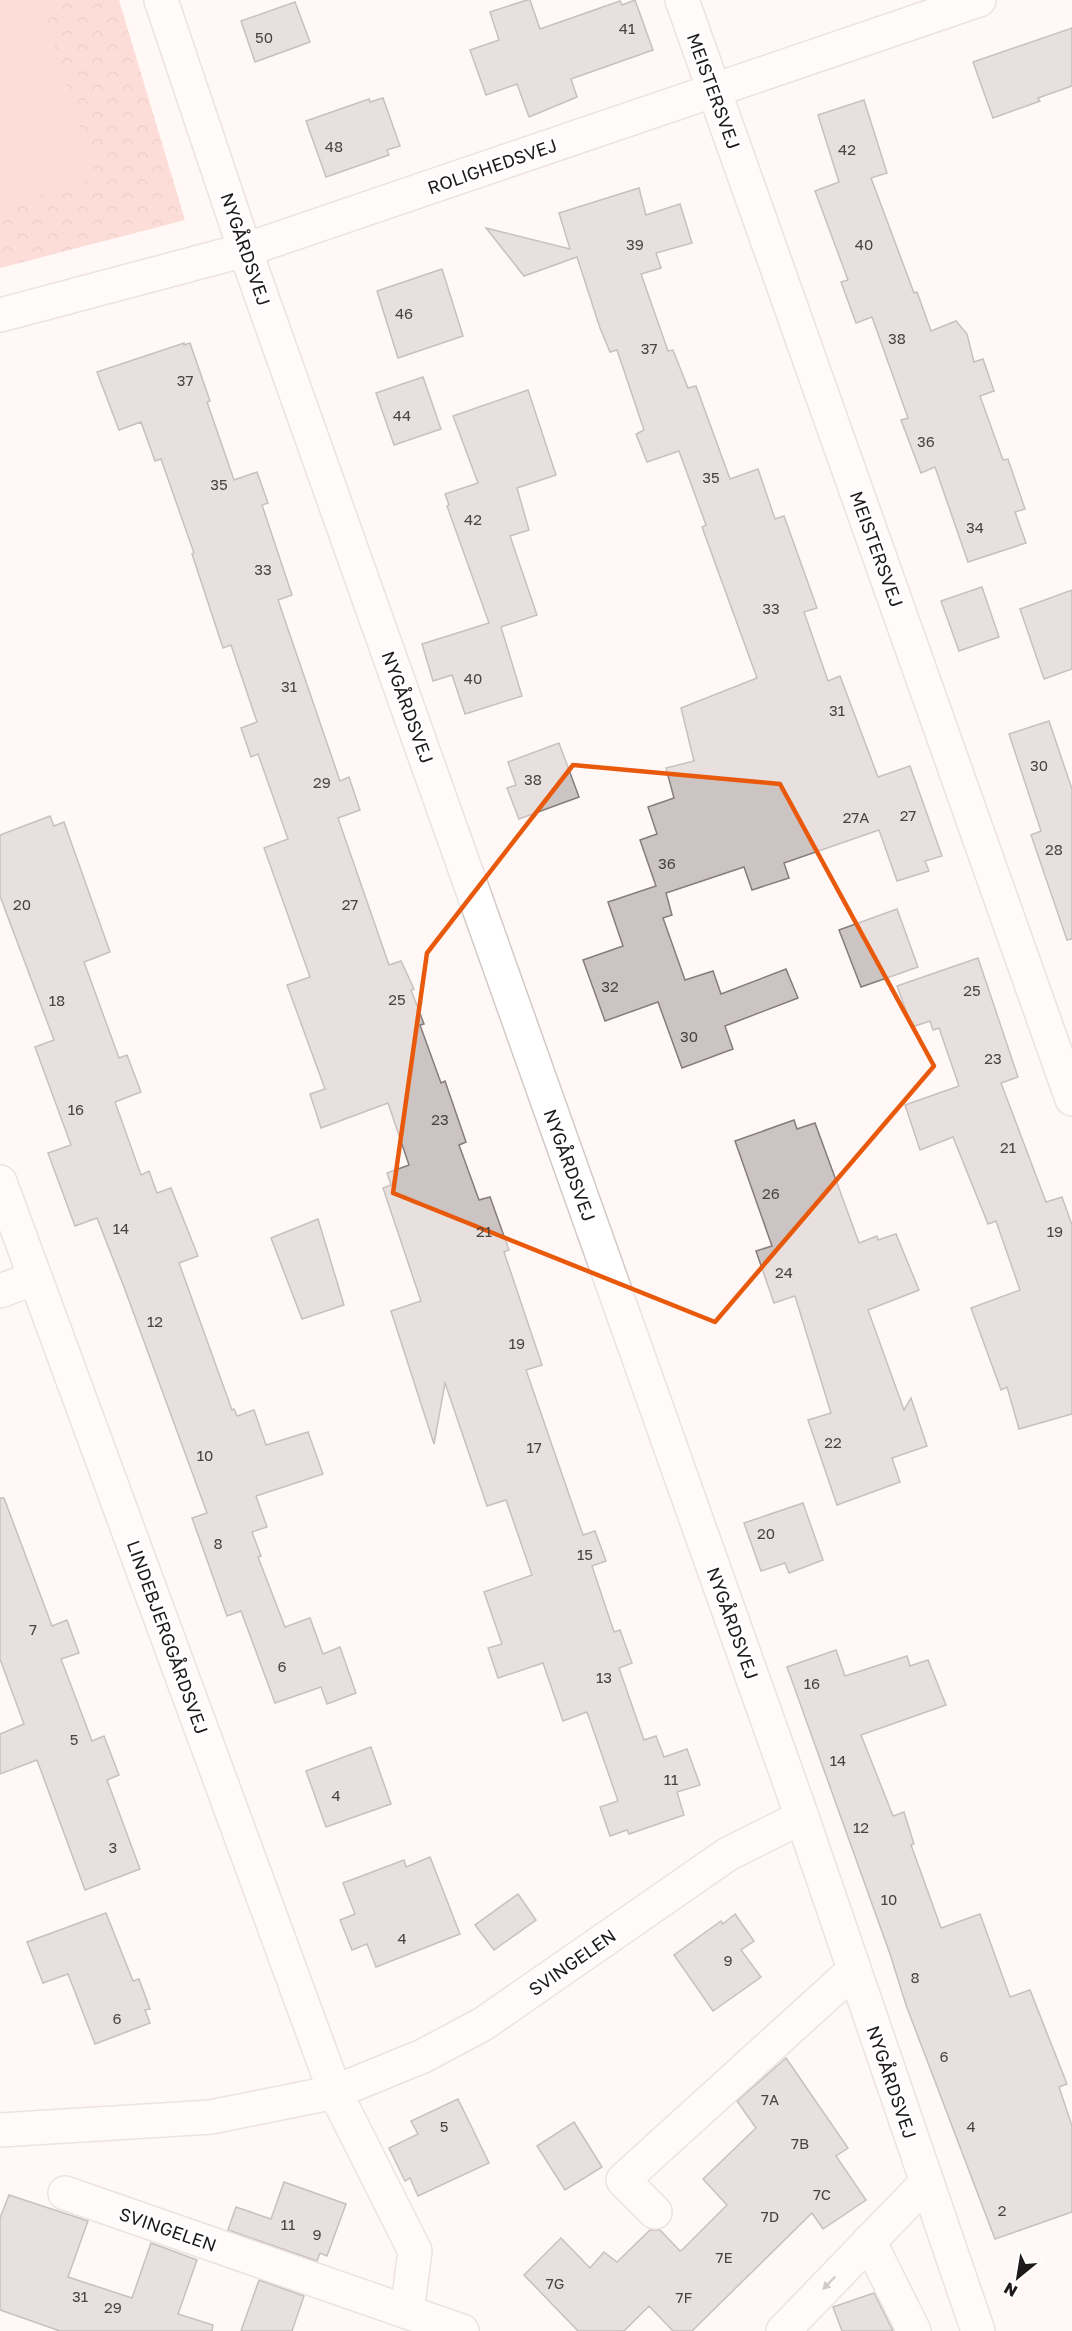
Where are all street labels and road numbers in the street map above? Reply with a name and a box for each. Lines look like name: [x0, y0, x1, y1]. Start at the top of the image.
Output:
street label: MEISTERSVEJ: [683, 30, 745, 152]
street label: ROLIGHEDSVEJ: [424, 134, 560, 198]
street label: NYGÅRDSVEJ: [216, 190, 276, 308]
street label: MEISTERSVEJ: [846, 488, 908, 610]
street label: NYGÅRDSVEJ: [377, 648, 439, 766]
street label: NYGÅRDSVEJ: [539, 1106, 601, 1224]
street label: LINDEBJERGGÅRDSVEJ: [123, 1537, 213, 1737]
street label: NYGÅRDSVEJ: [702, 1564, 764, 1682]
street label: SVINGELEN: [524, 1924, 620, 2000]
street label: NYGÅRDSVEJ: [862, 2023, 922, 2141]
street label: SVINGELEN: [117, 2202, 219, 2256]

